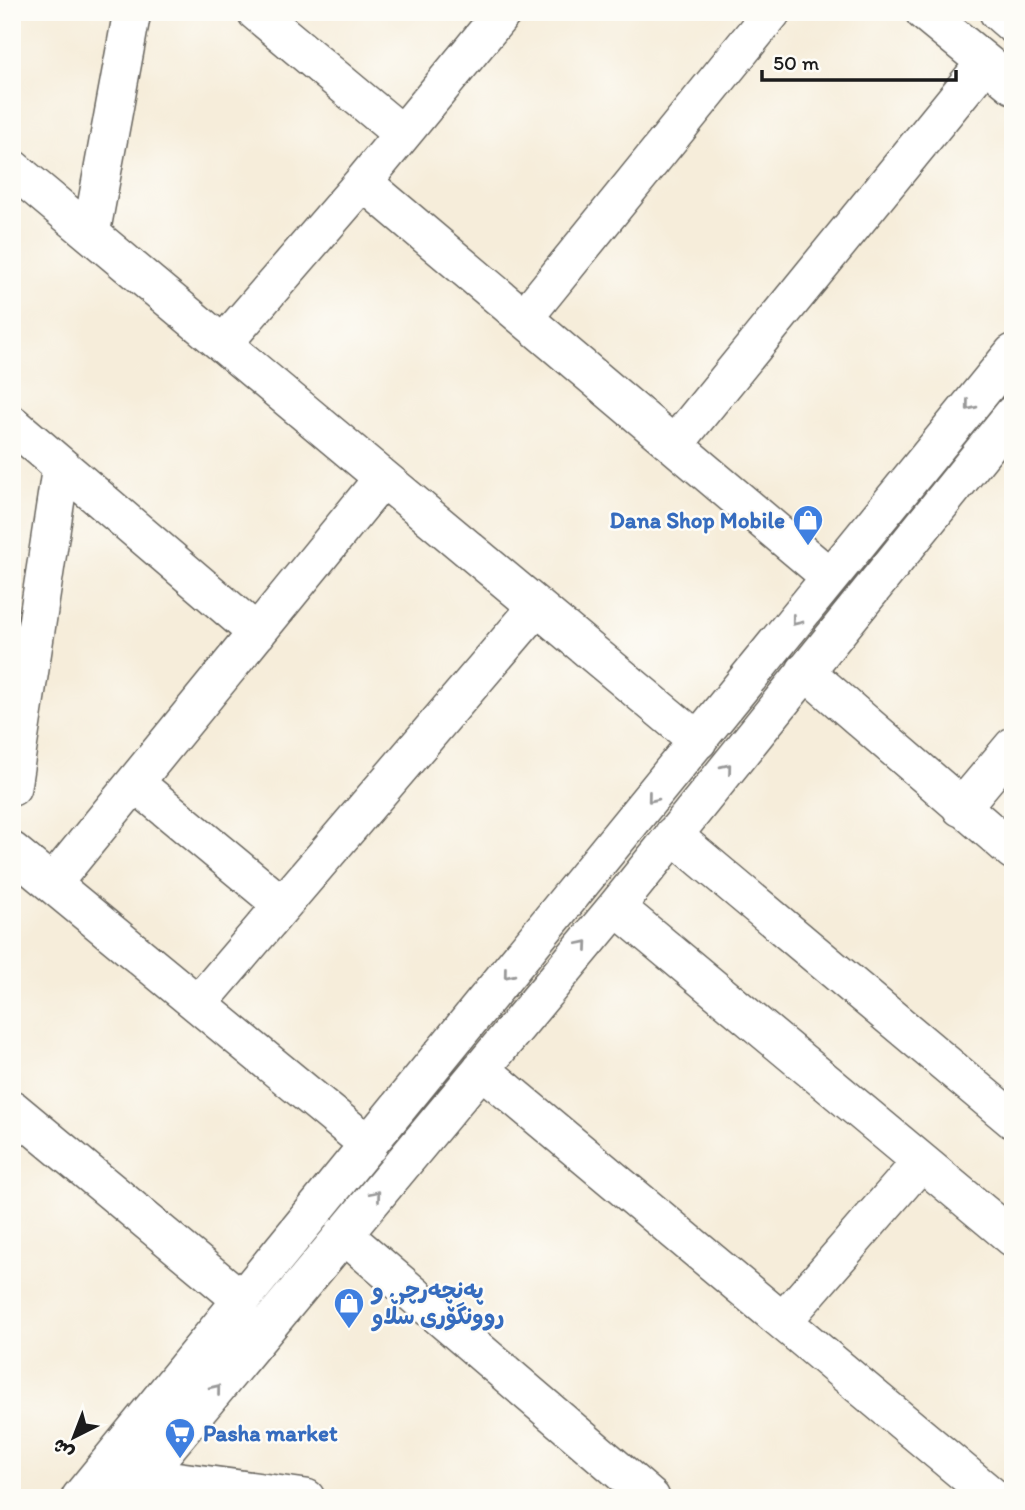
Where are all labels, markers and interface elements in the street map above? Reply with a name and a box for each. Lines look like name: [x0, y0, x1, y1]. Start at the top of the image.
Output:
scale bar: [762, 38, 957, 82]
text: 50 m: [773, 50, 820, 75]
one-way arrow: [965, 399, 978, 411]
shop icon: Dana Shop Mobile: [791, 503, 825, 547]
place label: Dana Shop Mobile: [609, 506, 785, 534]
one-way arrow: [791, 613, 804, 626]
one-way arrow: [719, 763, 732, 775]
one-way arrow: [648, 789, 660, 802]
one-way arrow: [576, 940, 589, 952]
one-way arrow: [504, 967, 517, 979]
one-way arrow: [368, 1190, 380, 1203]
place label: پەنچەرچی و روونگۆری سڵاو: [370, 1276, 504, 1332]
shop icon: پەنچەرچی و روونگۆری سڵاو: [332, 1286, 366, 1330]
one-way arrow: [208, 1385, 220, 1398]
north arrow: [38, 1402, 108, 1472]
supermarket icon: Pasha market: [163, 1416, 197, 1460]
place label: Pasha market: [203, 1419, 338, 1447]
text: ش: [47, 1434, 78, 1465]

